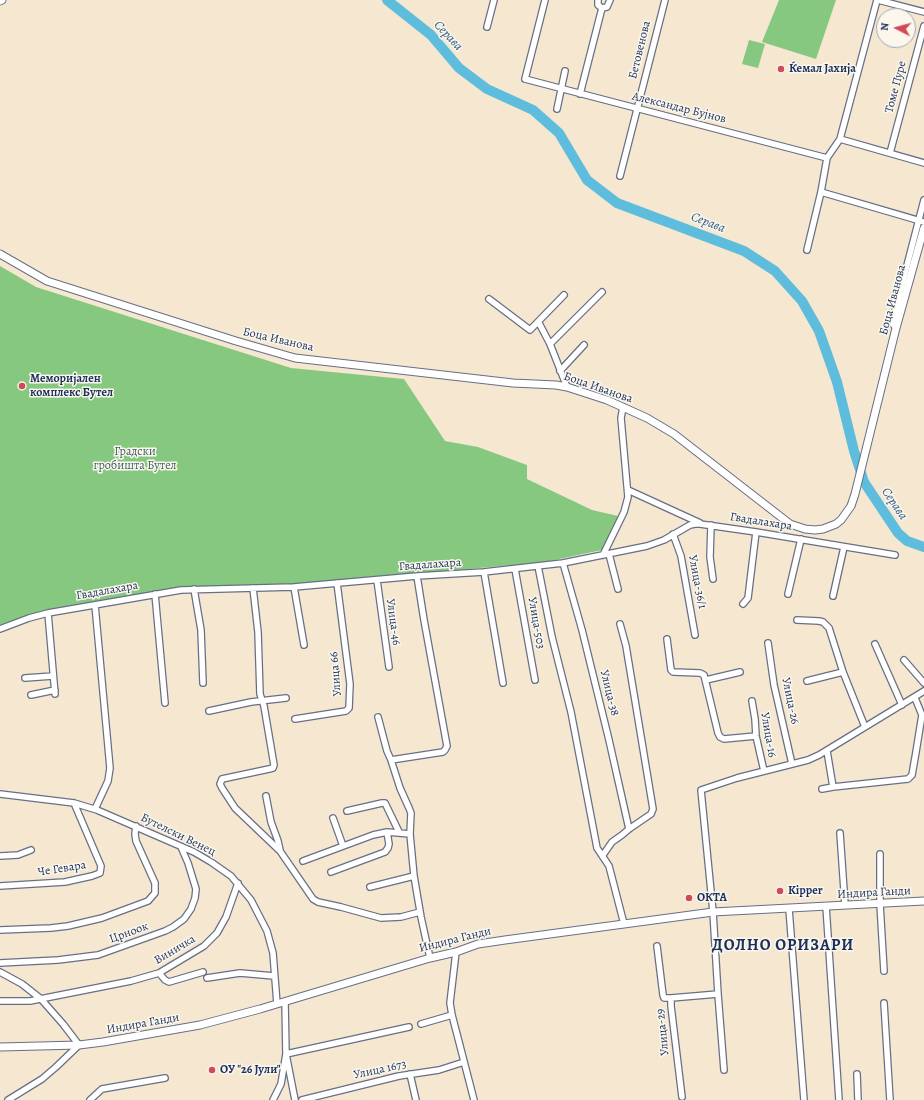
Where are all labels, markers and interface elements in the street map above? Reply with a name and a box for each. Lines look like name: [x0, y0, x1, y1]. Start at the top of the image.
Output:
north arrow: [876, 8, 916, 48]
water label: Серава: [430, 18, 466, 54]
street label: Бетовенова: [626, 19, 654, 81]
text: N: [877, 22, 892, 32]
street label: Томе Пуре: [882, 59, 910, 115]
place label: Ќемал Јахија: [789, 62, 856, 76]
marker: Ќемал Јахија: [776, 64, 786, 74]
street label: Александар Бујнов: [630, 89, 728, 127]
water label: Серава: [689, 209, 727, 237]
street label: Боца Иванова: [877, 263, 909, 337]
street label: Боца Иванова: [241, 325, 315, 355]
street label: Боца Иванова: [562, 369, 634, 407]
place label: Меморијален комплекс Бутел: [30, 372, 113, 400]
marker: Меморијален комплекс Бутел: [17, 381, 27, 391]
park label: Градски гробишта Бутел: [93, 445, 177, 473]
water label: Серава: [878, 485, 910, 523]
street label: Гвадалахара: [729, 510, 793, 534]
street label: Улица-36/1: [685, 554, 709, 610]
street label: Гвадалахара: [398, 556, 462, 574]
street label: Гвадалахара: [75, 578, 139, 604]
street label: Улица-503: [524, 596, 548, 650]
street label: Улица-46: [383, 598, 403, 646]
street label: Улица 66: [327, 651, 345, 697]
street label: Улица-38: [596, 669, 622, 717]
street label: Улица-26: [778, 676, 802, 726]
street label: Улица-16: [757, 711, 779, 759]
street label: Бутелски Венец: [138, 811, 218, 859]
street label: Че Гевара: [37, 858, 87, 880]
place label: Kipper: [788, 884, 823, 898]
street label: Индира Ганди: [837, 884, 911, 902]
marker: Kipper: [775, 886, 785, 896]
place label: ОКТА: [697, 891, 727, 905]
marker: ОКТА: [684, 893, 694, 903]
street label: Црноок: [108, 919, 150, 947]
street label: Индира Ганди: [418, 924, 492, 956]
street label: Виничка: [152, 932, 198, 968]
district label: ДОЛНО ОРИЗАРИ: [712, 936, 854, 956]
street label: Улица-29: [653, 1008, 673, 1056]
street label: Индира Ганди: [105, 1011, 181, 1037]
street label: Улица 1673: [352, 1057, 408, 1083]
place label: ОУ "26 Јули": [220, 1063, 281, 1077]
marker: ОУ "26 Јули": [207, 1065, 217, 1075]

